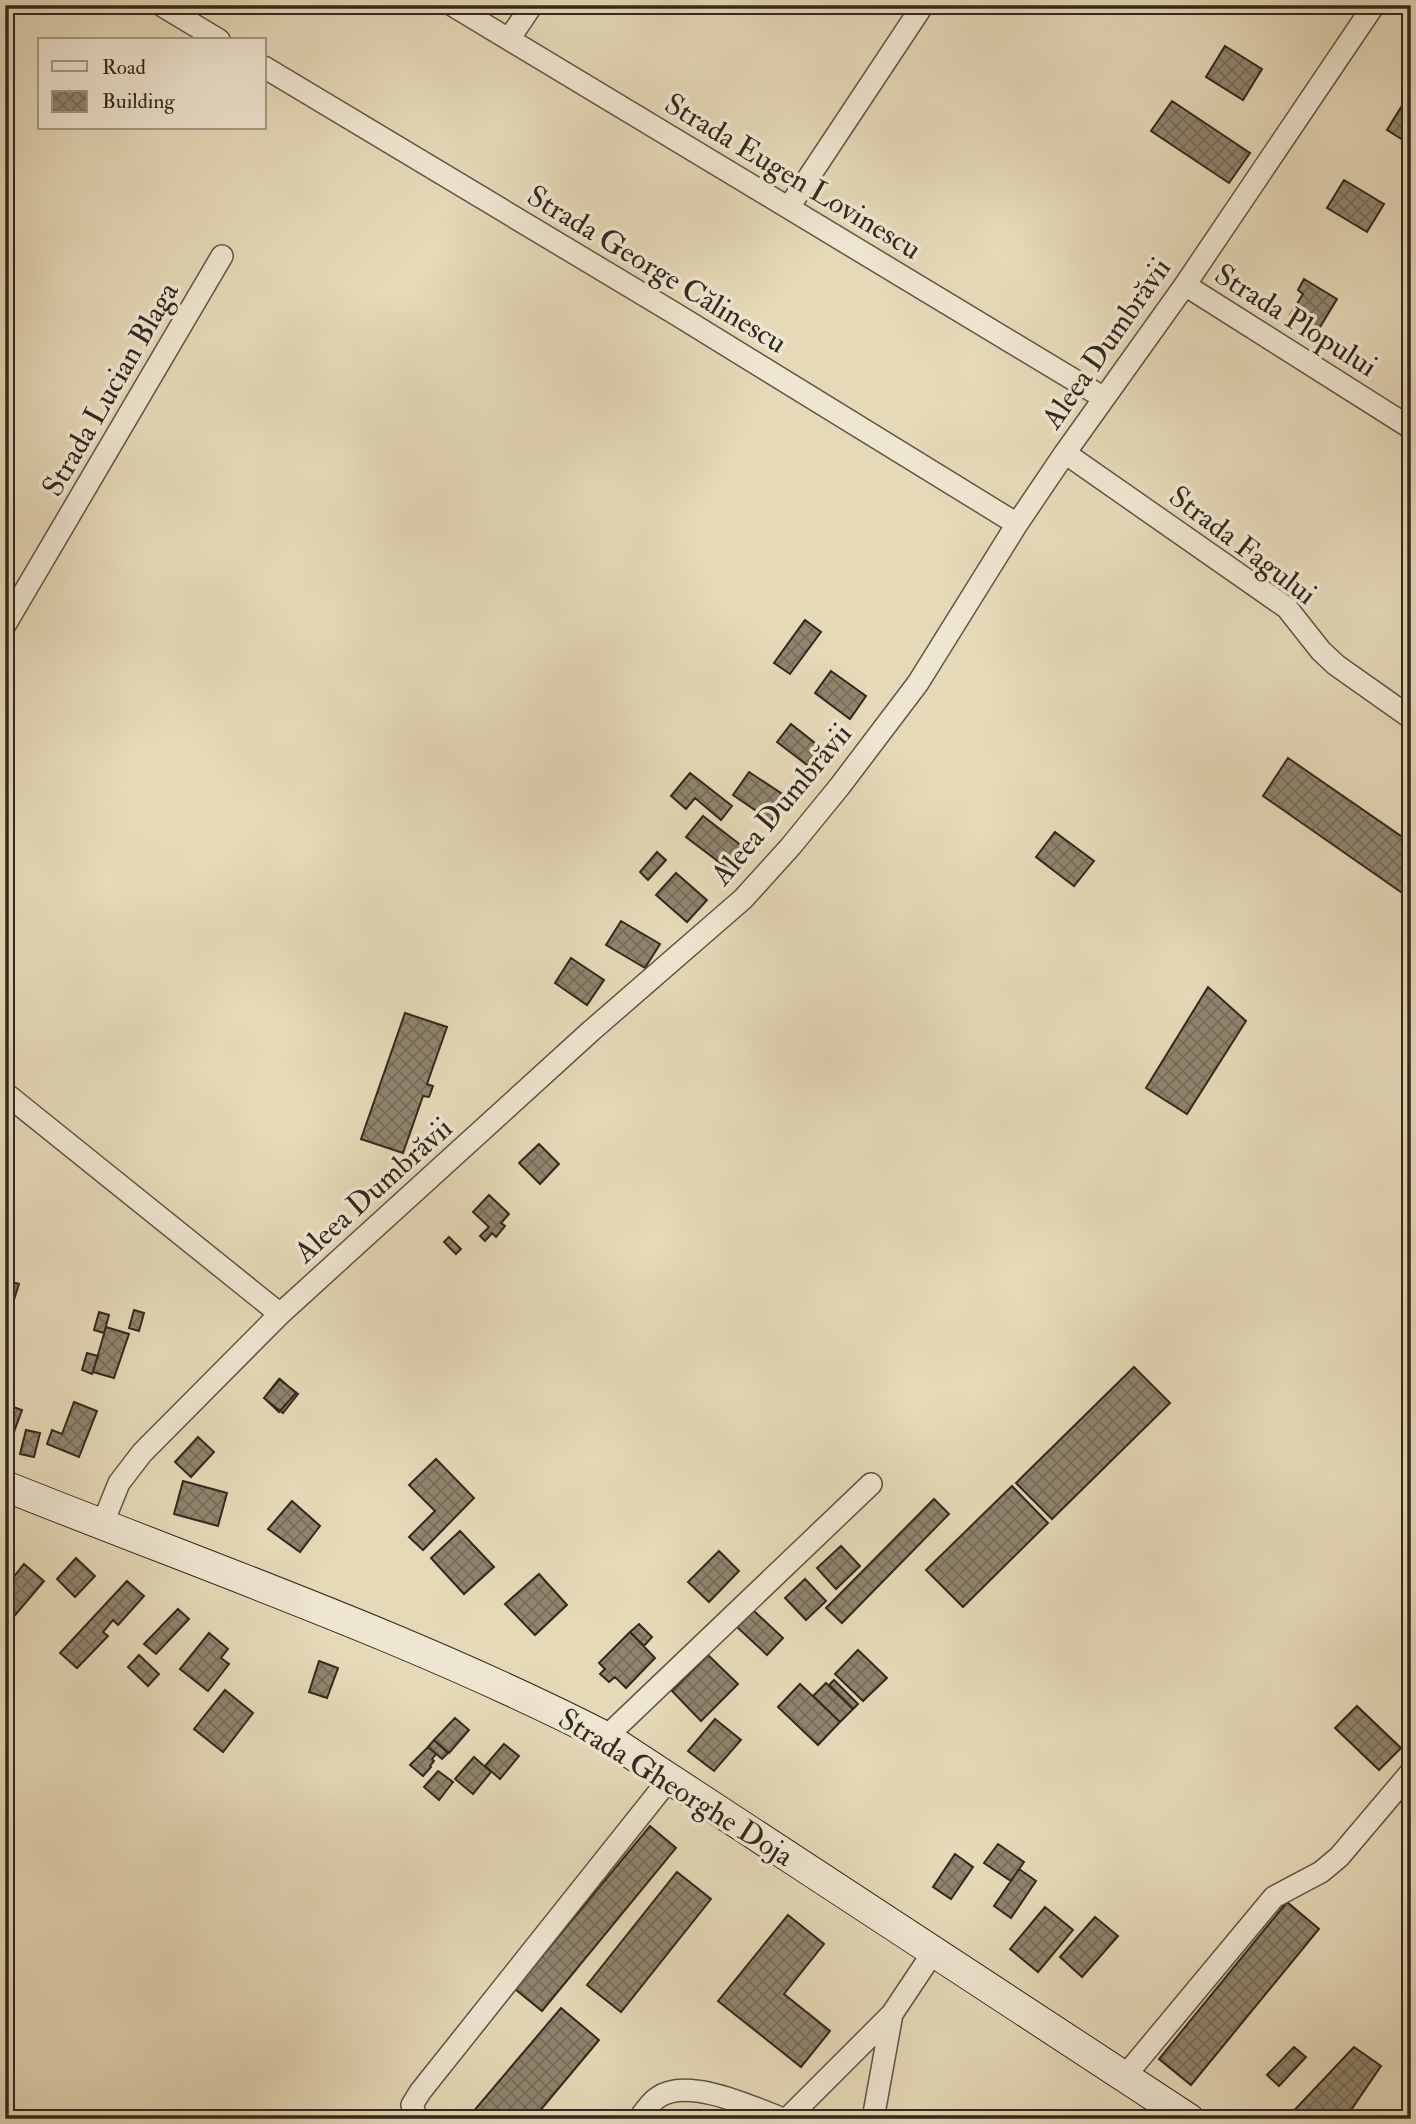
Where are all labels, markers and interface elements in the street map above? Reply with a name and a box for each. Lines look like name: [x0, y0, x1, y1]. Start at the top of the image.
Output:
legend: [38, 38, 266, 130]
text: Road: [102, 54, 147, 81]
street label: Strada Eugen Lovinescu: [658, 85, 928, 268]
text: Building: [102, 88, 175, 115]
street label: Strada George Călinescu: [520, 177, 793, 362]
street label: Aleea Dumbrăvii: [1033, 251, 1179, 437]
street label: Strada Plopului: [1208, 256, 1384, 385]
street label: Strada Lucian Blaga: [34, 275, 187, 503]
street label: Strada Fagului: [1162, 478, 1324, 613]
street label: Aleea Dumbrăvii: [702, 716, 860, 894]
street label: Aleea Dumbrăvii: [286, 1110, 460, 1272]
street label: Strada Gheorghe Doja: [552, 1700, 801, 1875]

